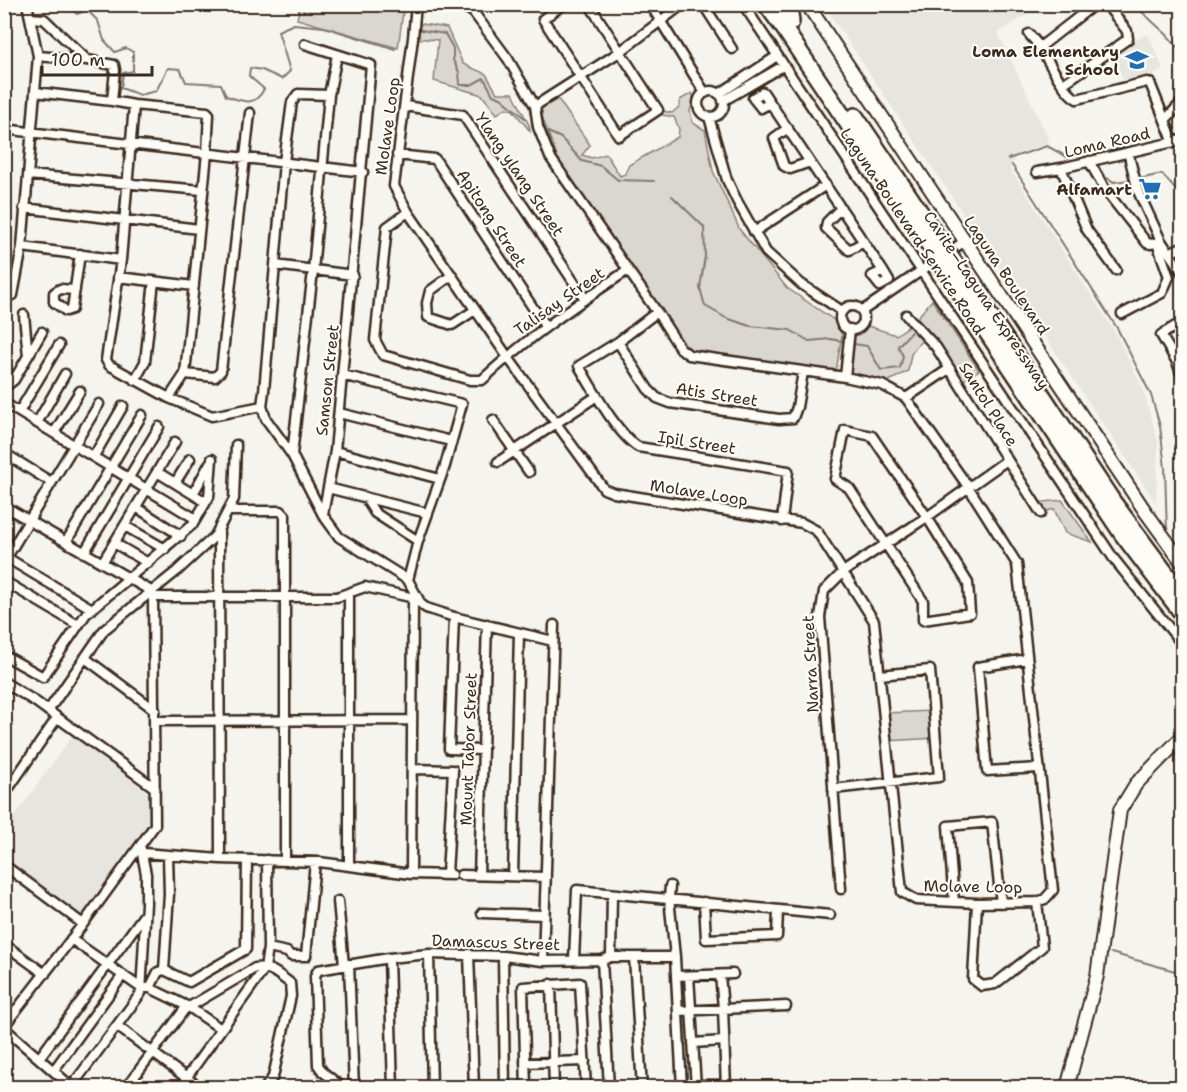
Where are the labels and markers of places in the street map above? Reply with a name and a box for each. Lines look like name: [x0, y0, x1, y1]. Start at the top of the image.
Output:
place label: Loma Elementary School: [972, 41, 1119, 80]
school or university icon: Loma Elementary School: [1124, 47, 1150, 73]
supermarket icon: Alfamart: [1137, 176, 1163, 202]
place label: Alfamart: [1056, 179, 1132, 200]

